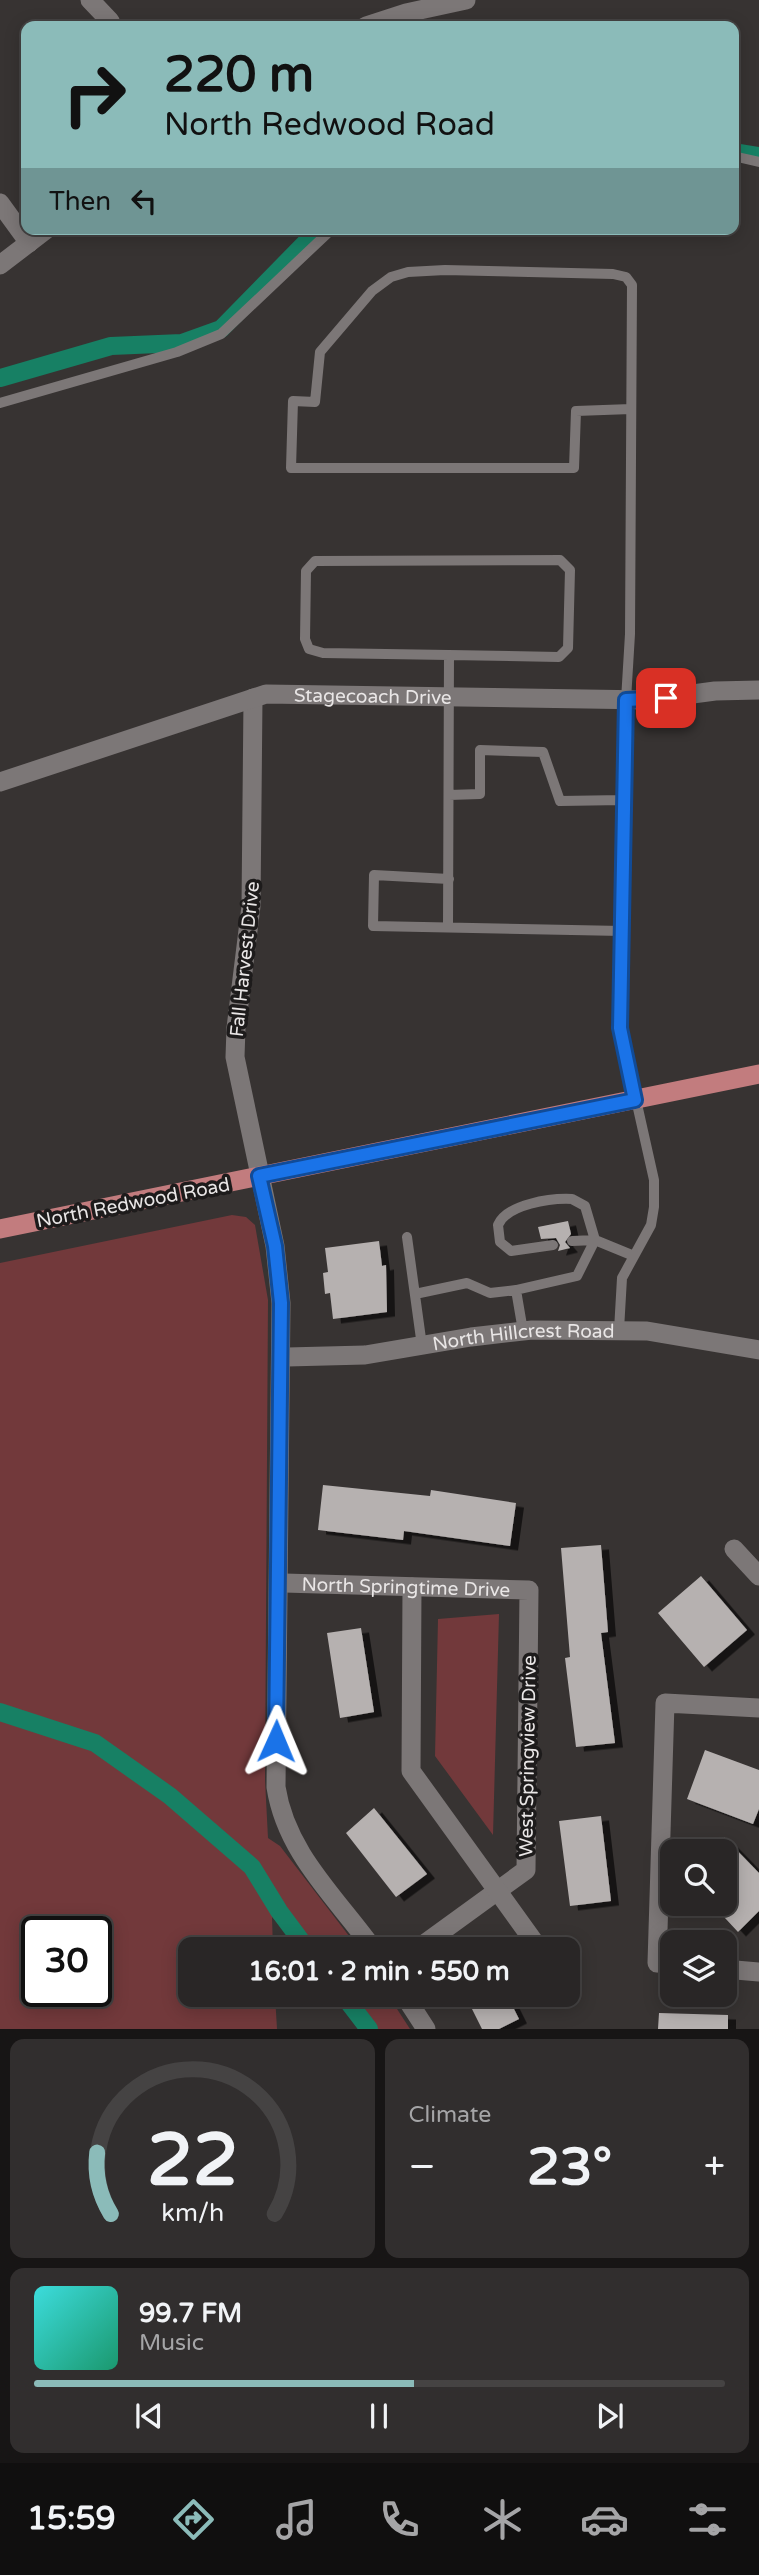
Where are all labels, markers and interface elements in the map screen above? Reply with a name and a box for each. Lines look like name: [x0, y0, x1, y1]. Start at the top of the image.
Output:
text: 220 m: [164, 46, 314, 105]
icon: right: [49, 49, 140, 140]
text: North Redwood Road: [164, 106, 495, 144]
icon: left: [125, 182, 163, 220]
text: Then: [49, 186, 111, 217]
pin: [636, 668, 696, 728]
icon: arrive: [647, 679, 685, 717]
street label: Stagecoach Drive: [294, 684, 452, 709]
street label: Fall Harvest Drive: [226, 880, 264, 1038]
street label: North Redwood Road: [35, 1173, 232, 1233]
street label: North Hillcrest Road: [431, 1320, 615, 1355]
street label: North Springtime Drive: [301, 1574, 511, 1601]
street label: West Springview Drive: [515, 1655, 541, 1857]
position arrow: [239, 1704, 313, 1778]
map controls: [660, 1839, 737, 2007]
button: search: [660, 1839, 737, 1916]
speed limit sign: 30: [21, 1916, 112, 2007]
button: layers: [660, 1930, 737, 2007]
text: 16:01 · 2 min · 550 m: [248, 1956, 510, 1987]
text: Climate: [409, 2101, 491, 2129]
text: 22: [147, 2118, 238, 2206]
text: 23°: [527, 2136, 612, 2199]
text: −: [409, 2144, 436, 2190]
text: +: [704, 2144, 725, 2190]
text: km/h: [161, 2198, 224, 2228]
text: 99.7 FM: [139, 2298, 242, 2329]
text: Music: [139, 2329, 204, 2357]
icon: previous: [130, 2397, 168, 2435]
icon: pause: [360, 2397, 398, 2435]
icon: next: [591, 2397, 629, 2435]
icon: directions: [169, 2495, 218, 2544]
icon: music: [272, 2495, 321, 2544]
icon: phone: [375, 2495, 424, 2544]
icon: climate: [478, 2495, 527, 2544]
icon: car: [580, 2495, 629, 2544]
icon: filters: [683, 2495, 732, 2544]
text: 15:59: [27, 2500, 116, 2538]

